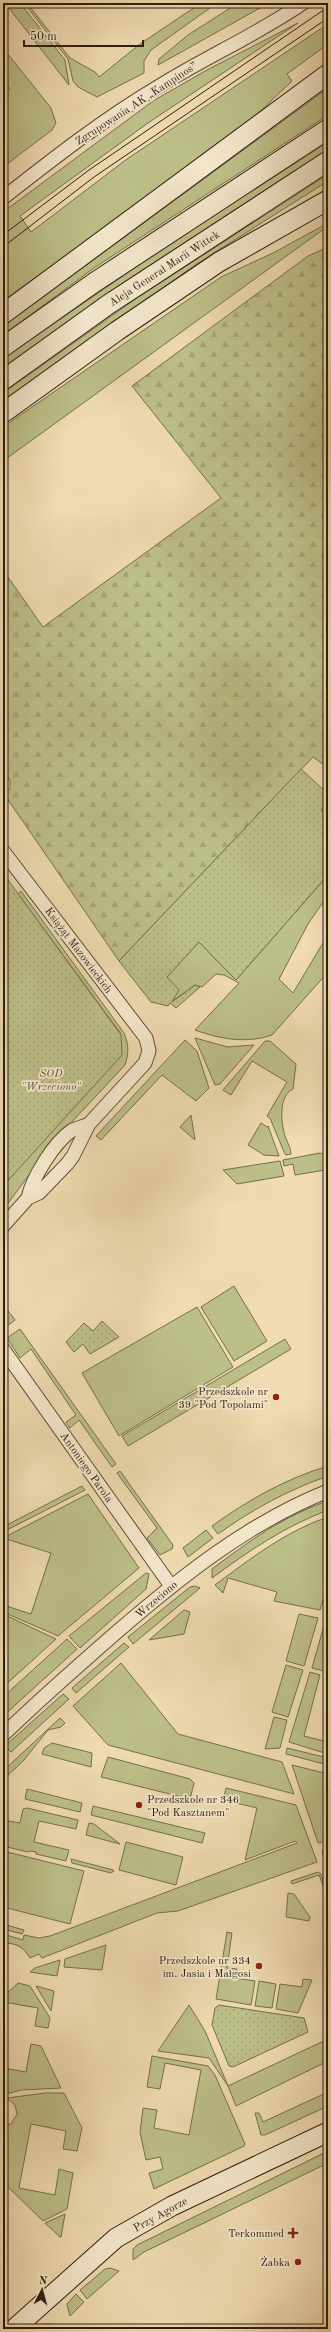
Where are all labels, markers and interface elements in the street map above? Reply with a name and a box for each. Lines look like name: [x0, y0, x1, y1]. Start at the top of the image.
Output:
scale bar: [24, 22, 143, 48]
text: 50 m: [30, 30, 57, 43]
street label: Zgrupowania AK „Kampinos”: [74, 61, 200, 148]
street label: Aleja Generał Marii Wittek: [108, 229, 222, 309]
street label: Książąt Mazowieckich: [42, 906, 114, 996]
park label: SOD "Wrzeciono": [21, 1069, 81, 1093]
place label: Przedszkole nr 39 "Pod Topolami": [178, 1387, 268, 1411]
marker: Przedszkole nr 39 "Pod Topolami": [271, 1392, 281, 1402]
street label: Antoniego Parola: [57, 1431, 114, 1505]
street label: Wrzeciono: [134, 1580, 180, 1621]
place label: Przedszkole nr 346 "Pod Kasztanem": [147, 1795, 239, 1819]
marker: Przedszkole nr 346 "Pod Kasztanem": [134, 1800, 144, 1810]
place label: Przedszkole nr 334 im. Jasia i Małgosi: [159, 1956, 251, 1980]
marker: Przedszkole nr 334 im. Jasia i Małgosi: [254, 1961, 264, 1971]
street label: Przy Agorze: [132, 2196, 190, 2235]
marker: Terkommed: [287, 2227, 299, 2239]
place label: Terkommed: [228, 2229, 284, 2240]
place label: Żabka: [261, 2256, 291, 2269]
marker: Żabka: [293, 2257, 303, 2267]
north arrow: [22, 2270, 62, 2310]
text: N: [38, 2276, 48, 2288]

